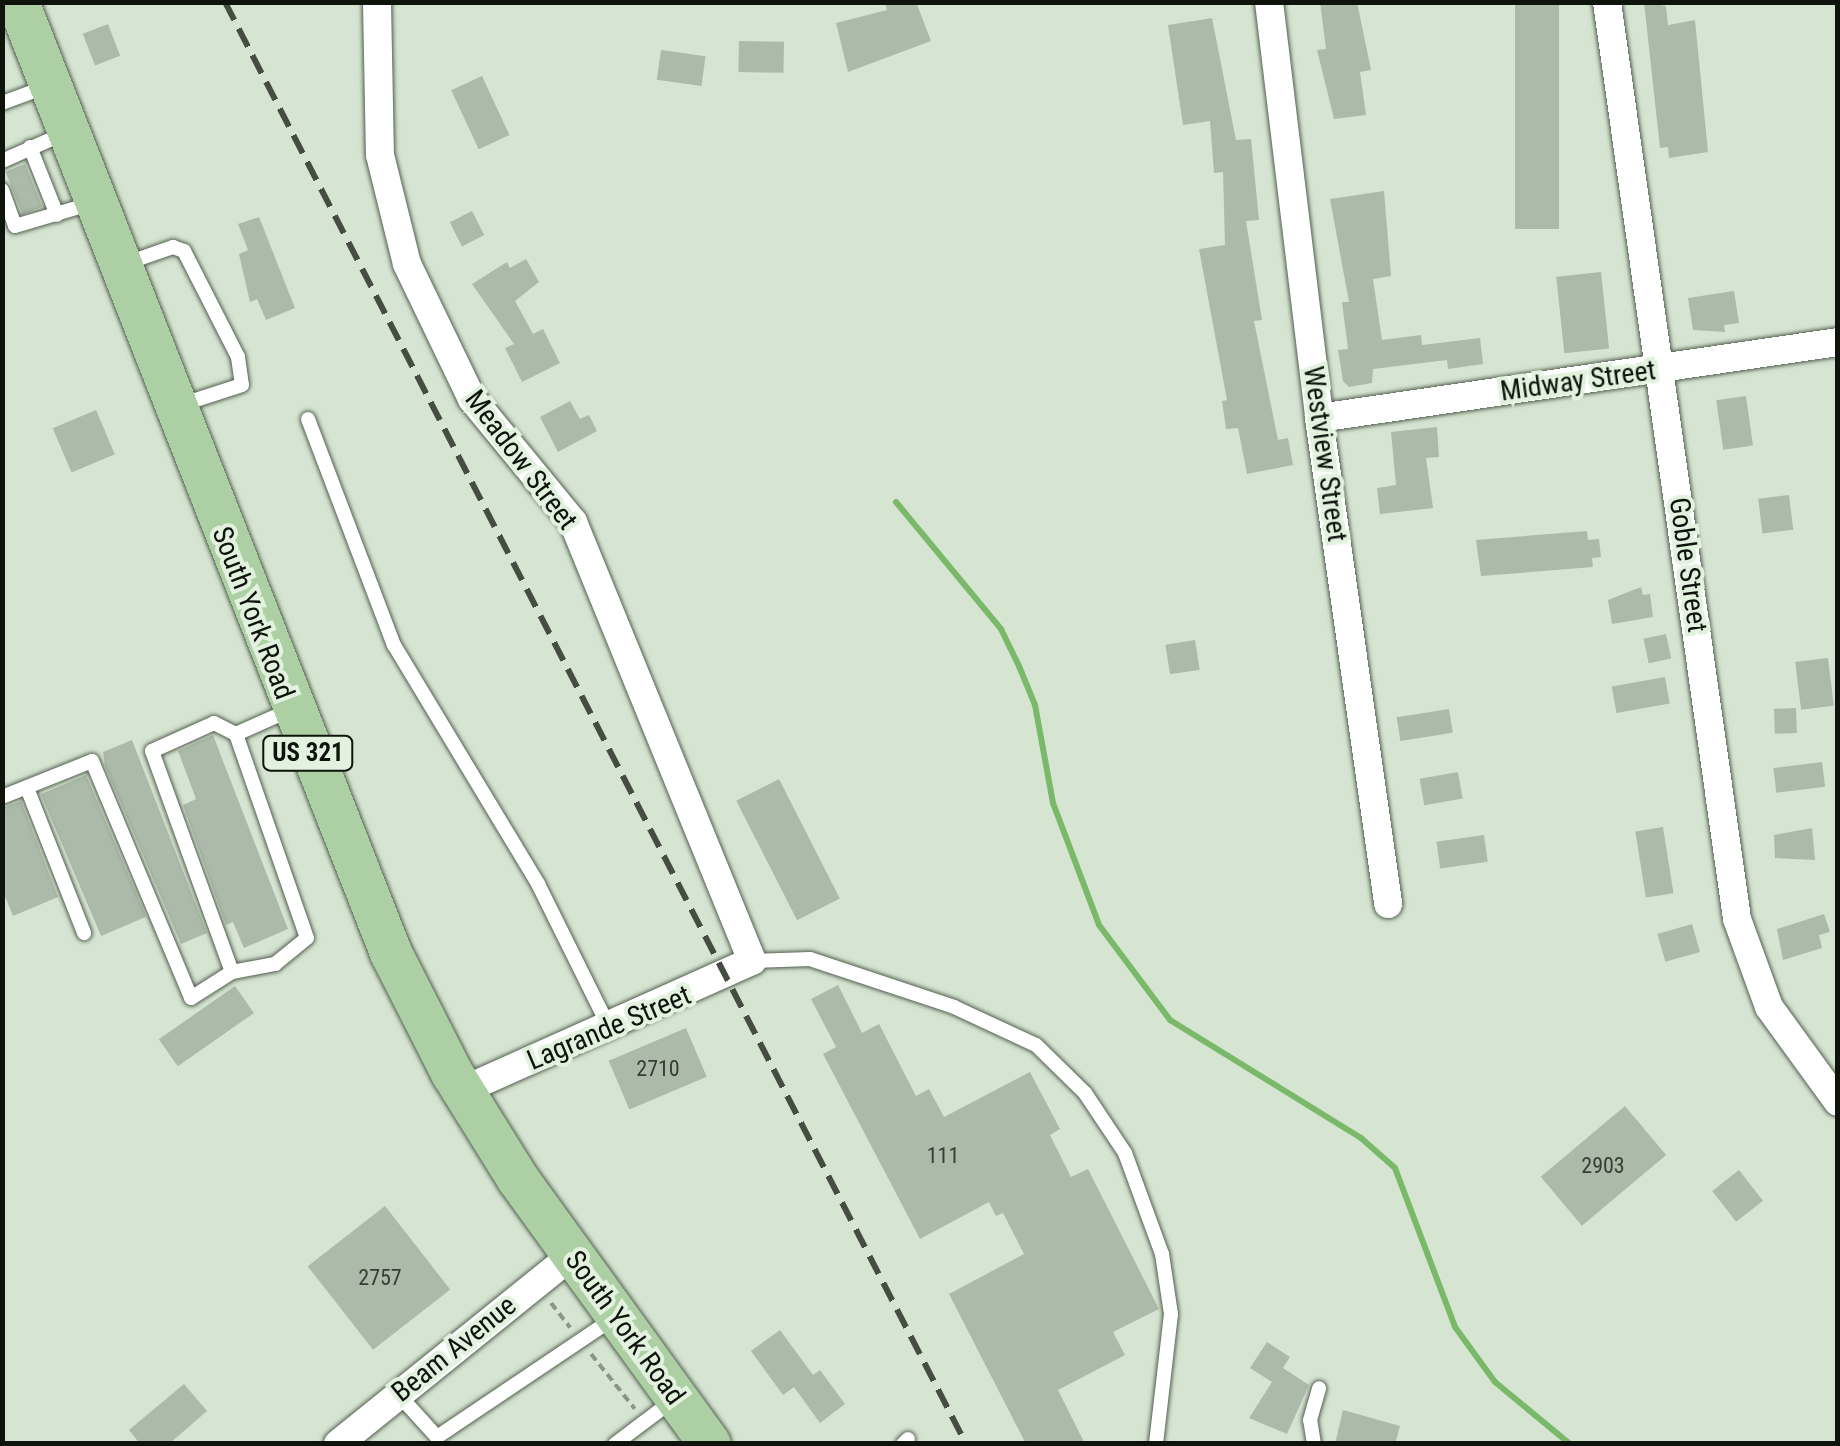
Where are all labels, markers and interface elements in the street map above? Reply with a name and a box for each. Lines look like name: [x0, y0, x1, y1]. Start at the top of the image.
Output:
street label: Midway Street: [1498, 353, 1658, 409]
street label: Westview Street: [1296, 364, 1354, 544]
street label: Meadow Street: [458, 384, 584, 536]
street label: Goble Street: [1662, 495, 1714, 635]
street label: South York Road: [205, 522, 301, 704]
road number: US 321: [260, 733, 356, 773]
street label: Lagrande Street: [522, 978, 696, 1078]
house number: 2710: [636, 1056, 680, 1082]
house number: 111: [927, 1143, 959, 1169]
house number: 2903: [1581, 1153, 1625, 1179]
street label: South York Road: [558, 1245, 692, 1411]
house number: 2757: [358, 1265, 402, 1291]
street label: Beam Avenue: [385, 1289, 523, 1409]

